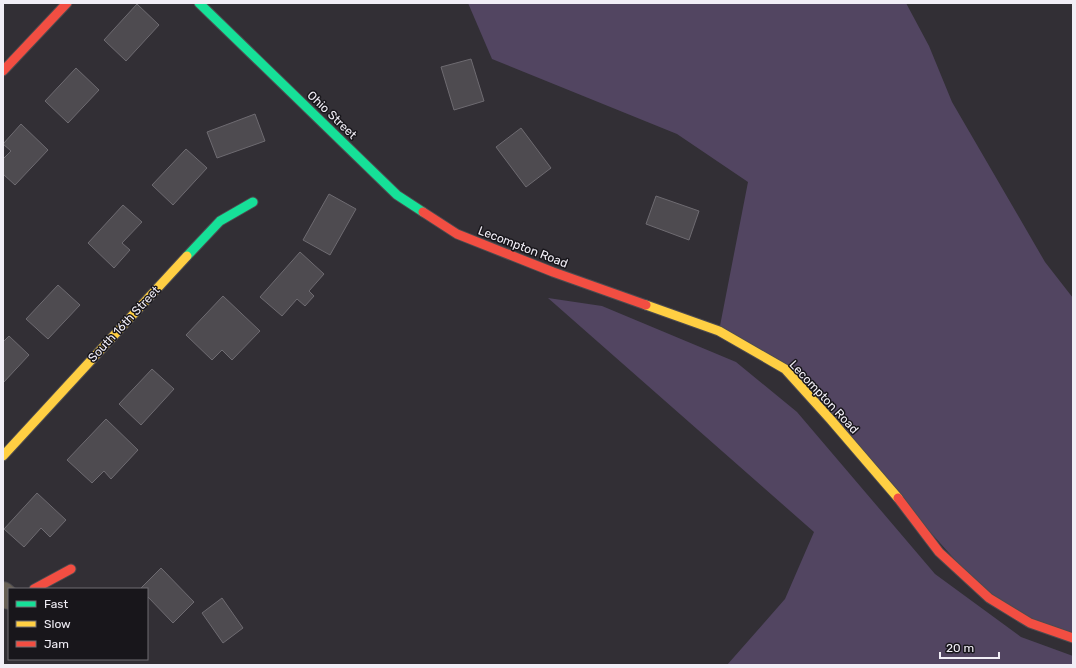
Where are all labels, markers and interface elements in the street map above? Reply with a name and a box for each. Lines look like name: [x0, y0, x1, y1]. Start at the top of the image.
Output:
street label: Ohio Street: [305, 88, 360, 142]
street label: Lecompton Road: [476, 223, 570, 271]
street label: South 16th Street: [85, 283, 163, 365]
street label: Lecompton Road: [787, 358, 861, 436]
legend: [8, 588, 148, 660]
text: Fast: [44, 597, 68, 611]
text: Slow: [44, 617, 71, 631]
scale bar: [940, 634, 999, 660]
text: Jam: [44, 637, 69, 651]
text: 20 m: [946, 641, 974, 655]

